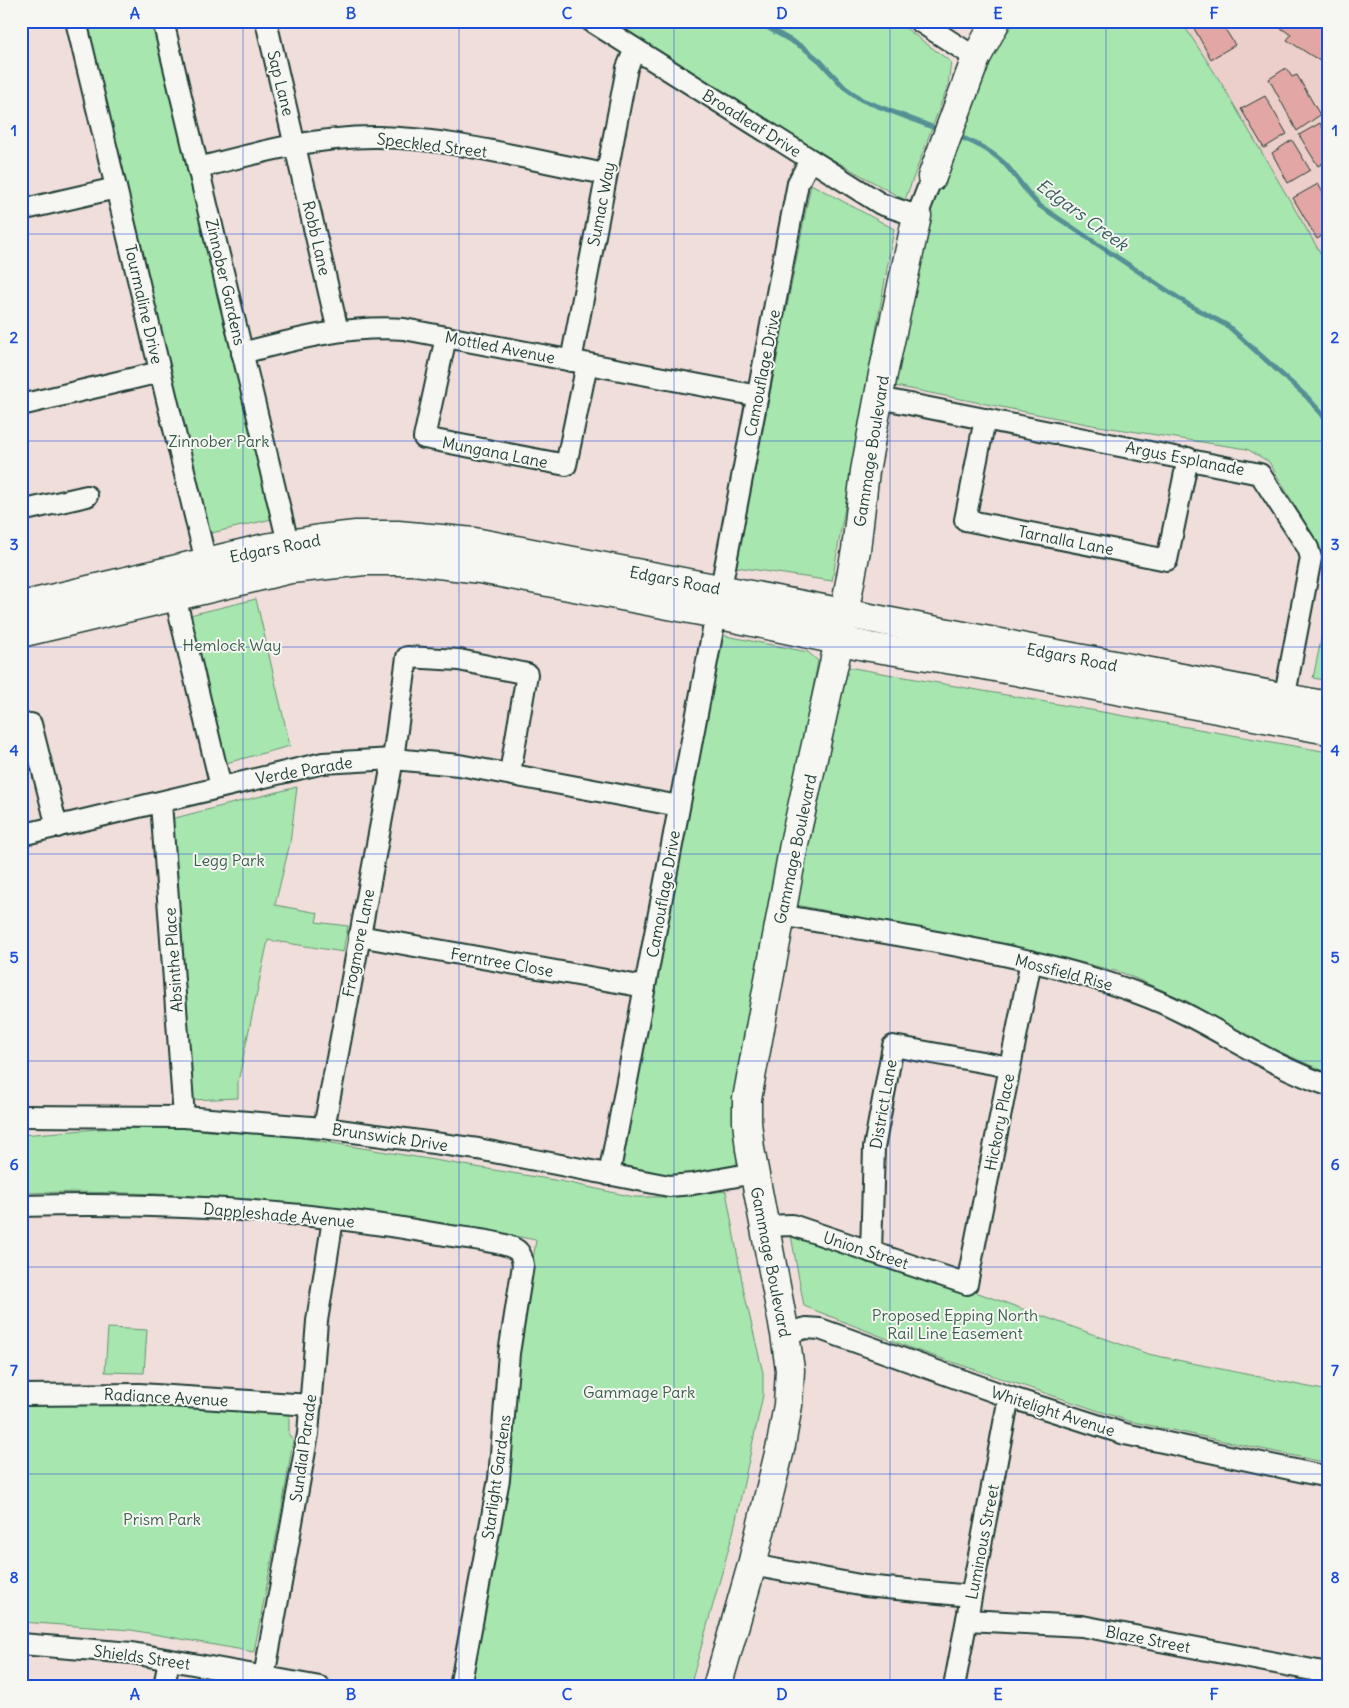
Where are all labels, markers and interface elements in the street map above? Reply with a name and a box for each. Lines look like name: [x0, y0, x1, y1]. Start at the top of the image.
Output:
text: A: [130, 3, 140, 23]
text: B: [346, 3, 357, 23]
text: C: [562, 3, 573, 23]
text: D: [776, 3, 788, 23]
text: E: [993, 3, 1003, 23]
text: F: [1209, 3, 1219, 23]
street label: Sap Lane: [263, 48, 299, 118]
street label: Broadleaf Drive: [699, 85, 805, 161]
text: 1: [11, 120, 17, 140]
text: 1: [1332, 120, 1338, 140]
street label: Speckled Street: [376, 128, 489, 162]
street label: Sumac Way: [583, 160, 619, 248]
water label: Edgars Creek: [1032, 174, 1134, 257]
street label: Robb Lane: [299, 199, 335, 277]
street label: Zinnober Gardens: [202, 217, 250, 347]
street label: Tourmaline Drive: [121, 242, 167, 366]
street label: Camouflage Drive: [740, 308, 784, 438]
text: 2: [10, 327, 19, 347]
street label: Mottled Avenue: [443, 327, 557, 367]
text: 2: [1331, 327, 1340, 347]
street label: Gammage Boulevard: [849, 374, 893, 528]
park label: Zinnober Park: [168, 431, 270, 451]
street label: Mungana Lane: [440, 432, 550, 472]
street label: Argus Esplanade: [1124, 437, 1246, 479]
street label: Tarnalla Lane: [1016, 521, 1116, 559]
street label: Edgars Road: [228, 529, 322, 567]
text: 3: [9, 534, 19, 554]
text: 3: [1330, 534, 1340, 554]
street label: Edgars Road: [628, 561, 722, 599]
park label: Hemlock Way: [183, 635, 281, 655]
street label: Edgars Road: [1025, 638, 1119, 676]
text: 4: [9, 740, 19, 760]
text: 4: [1330, 740, 1340, 760]
street label: Verde Parade: [254, 752, 354, 788]
street label: Gammage Boulevard: [769, 772, 821, 926]
street label: Camouflage Drive: [642, 829, 684, 959]
park label: Legg Park: [193, 850, 265, 870]
street label: Frogmore Lane: [338, 887, 378, 999]
street label: Absinthe Place: [159, 907, 187, 1013]
street label: Ferntree Close: [449, 943, 555, 981]
text: 5: [9, 947, 19, 967]
text: 5: [1330, 947, 1340, 967]
street label: Mossfield Rise: [1013, 949, 1115, 995]
street label: District Lane: [865, 1058, 901, 1150]
street label: Hickory Place: [980, 1072, 1018, 1172]
street label: Brunswick Drive: [331, 1119, 449, 1155]
text: 6: [9, 1154, 19, 1174]
text: 6: [1330, 1154, 1340, 1174]
street label: Gammage Boulevard: [747, 1185, 795, 1339]
street label: Dappleshade Avenue: [202, 1198, 356, 1232]
street label: Union Street: [821, 1227, 912, 1273]
park label: Proposed Epping North Rail Line Easement: [872, 1305, 1038, 1343]
text: 7: [10, 1360, 18, 1380]
text: 7: [1331, 1360, 1339, 1380]
park label: Gammage Park: [583, 1382, 695, 1402]
street label: Whitelight Avenue: [988, 1382, 1118, 1440]
street label: Radiance Avenue: [103, 1384, 229, 1410]
street label: Sundial Parade: [286, 1393, 320, 1503]
street label: Starlight Gardens: [477, 1413, 515, 1541]
street label: Luminous Street: [961, 1482, 1003, 1601]
park label: Prism Park: [123, 1509, 201, 1529]
text: 8: [9, 1567, 19, 1587]
text: 8: [1330, 1567, 1340, 1587]
street label: Blaze Street: [1104, 1621, 1193, 1657]
street label: Shields Street: [93, 1640, 192, 1674]
text: A: [130, 1684, 140, 1704]
text: B: [346, 1684, 357, 1704]
text: C: [562, 1684, 573, 1704]
text: D: [776, 1684, 788, 1704]
text: E: [993, 1684, 1003, 1704]
text: F: [1209, 1684, 1219, 1704]

